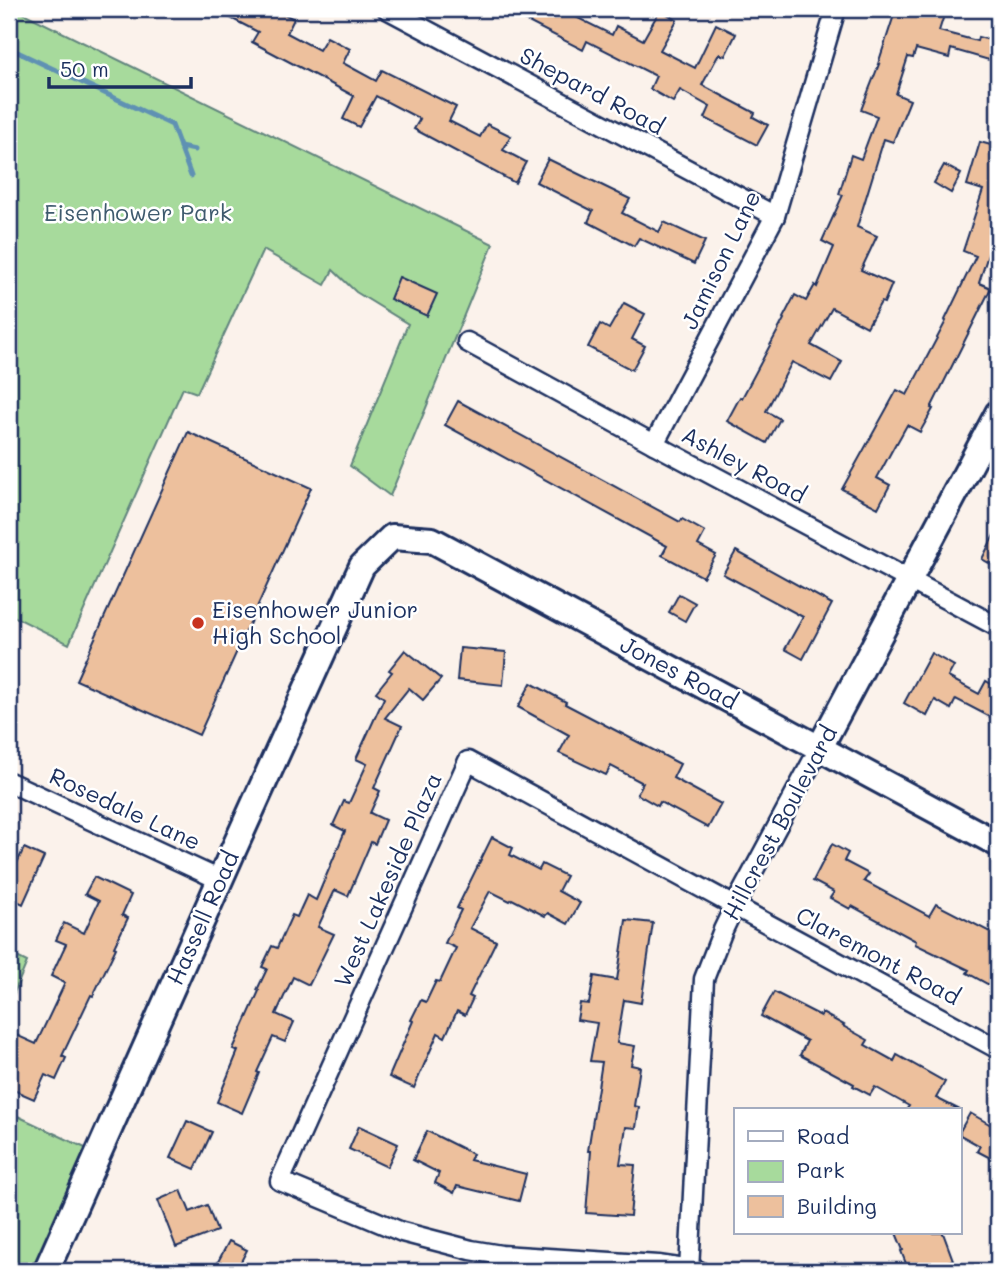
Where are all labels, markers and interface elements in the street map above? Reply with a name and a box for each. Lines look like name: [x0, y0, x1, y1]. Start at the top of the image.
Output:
street label: Shepard Road: [515, 39, 670, 141]
scale bar: [49, 46, 191, 90]
text: 50 m: [60, 55, 109, 82]
street label: Jamison Lane: [674, 185, 767, 334]
park label: Eisenhower Park: [44, 197, 232, 227]
street label: Ashley Road: [677, 419, 812, 509]
place label: Eisenhower Junior High School: [212, 594, 418, 650]
marker: Eisenhower Junior High School: [190, 615, 206, 631]
street label: Jones Road: [615, 629, 743, 716]
street label: Hillcrest Boulevard: [715, 720, 843, 925]
street label: Rosedale Lane: [45, 760, 206, 856]
street label: West Lakeside Plaza: [326, 768, 448, 992]
street label: Hassell Road: [159, 846, 245, 989]
street label: Claremont Road: [791, 899, 966, 1011]
legend: [734, 1108, 962, 1234]
text: Road: [797, 1122, 849, 1149]
text: Park: [797, 1156, 845, 1183]
text: Building: [797, 1192, 877, 1219]

